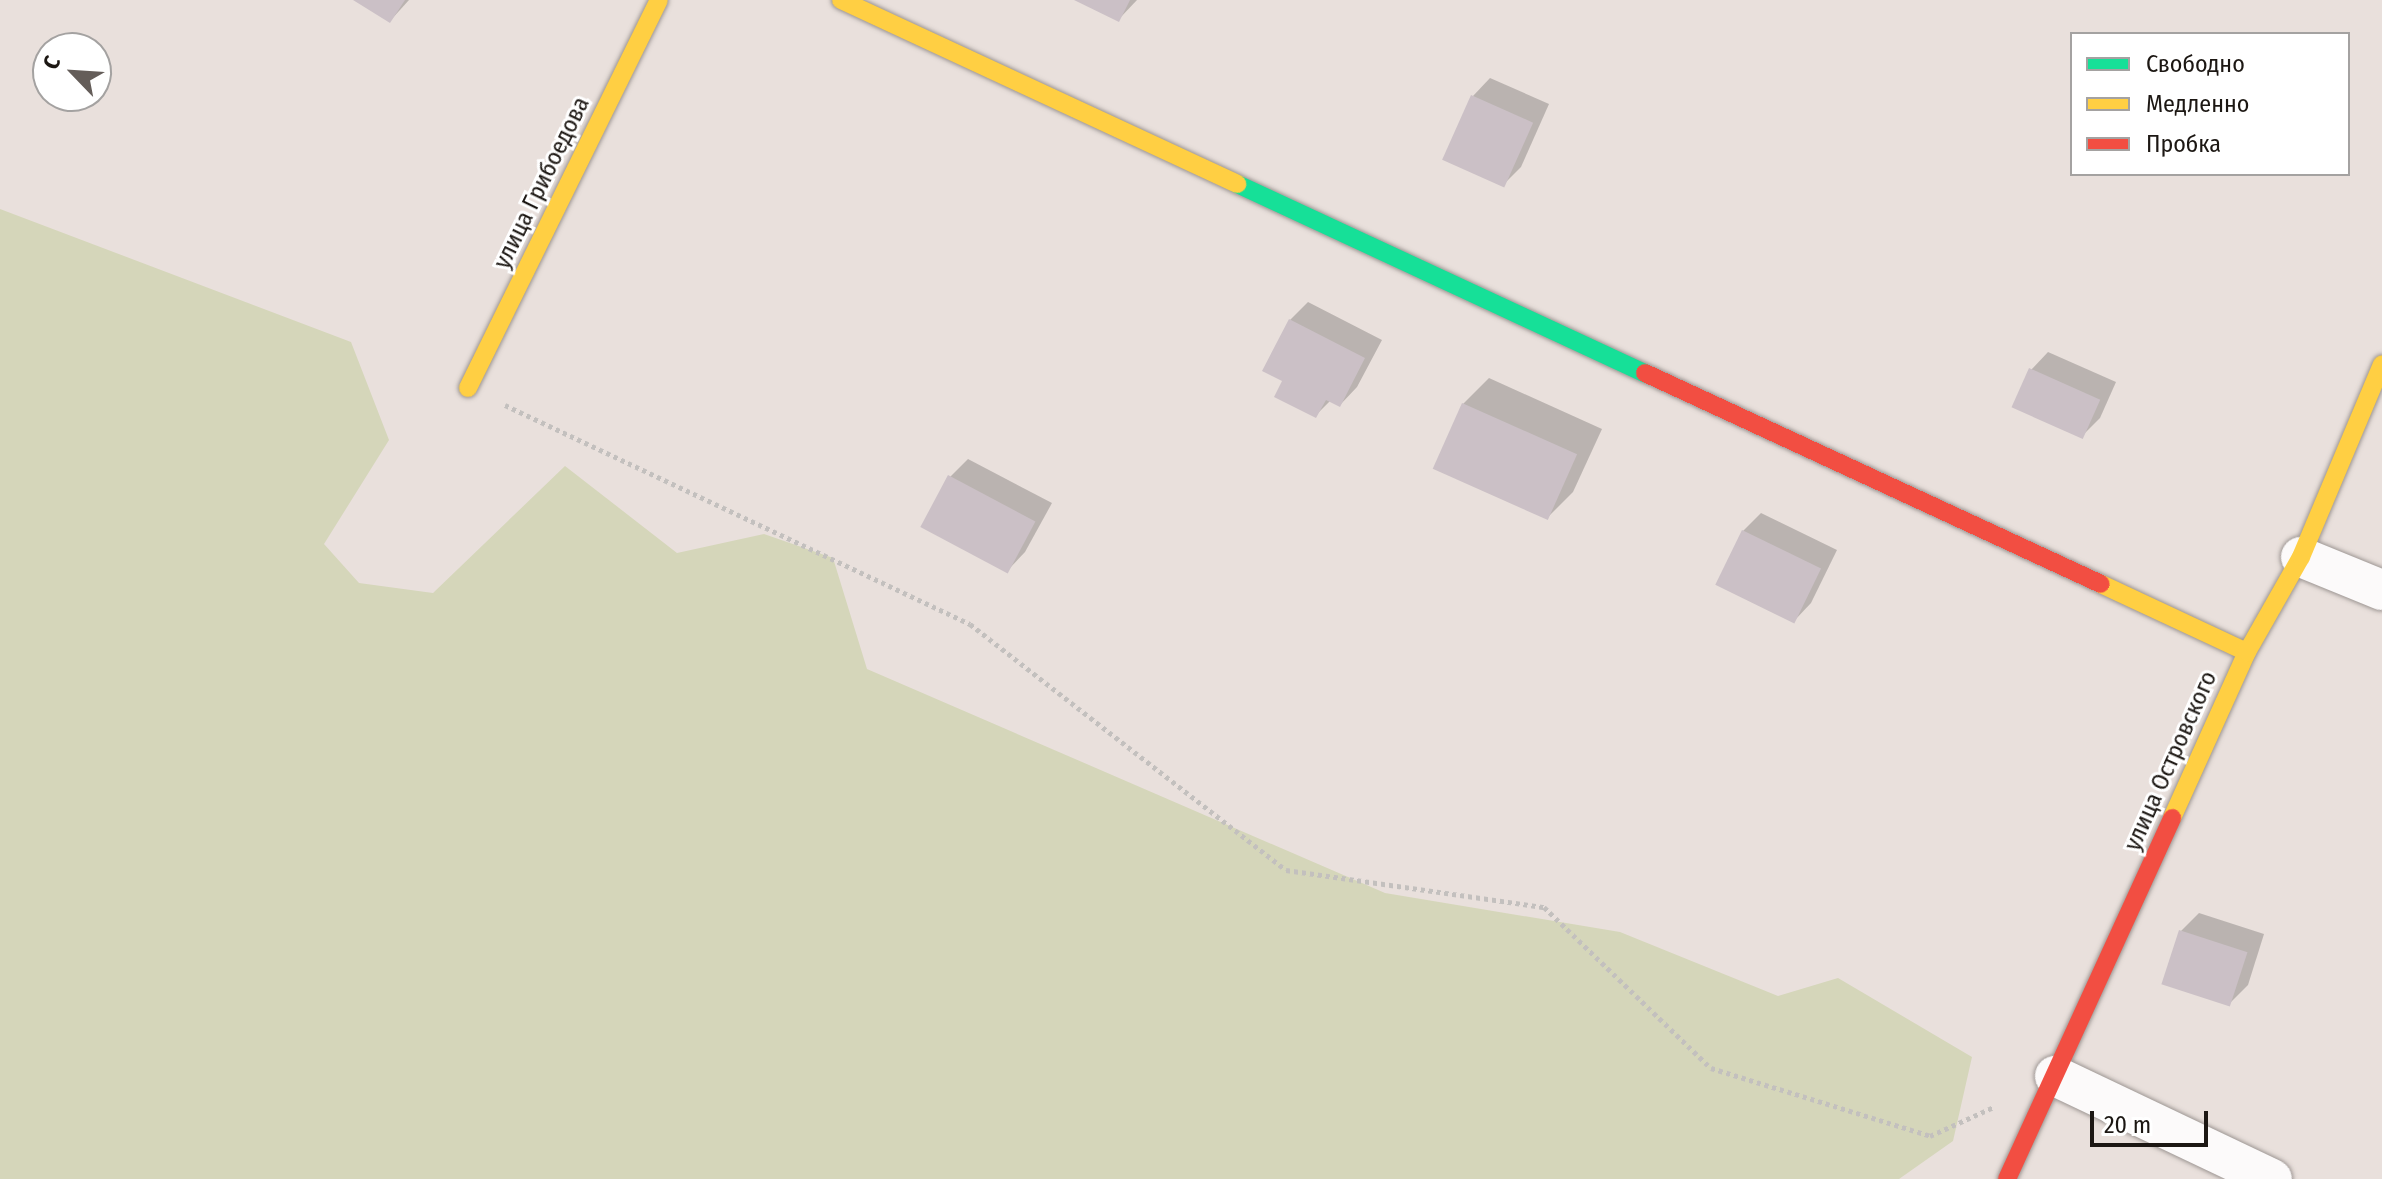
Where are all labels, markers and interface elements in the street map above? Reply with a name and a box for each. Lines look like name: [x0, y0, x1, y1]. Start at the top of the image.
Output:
north arrow: [32, 32, 112, 112]
legend: [2070, 32, 2350, 176]
text: Свободно: [2146, 50, 2245, 78]
text: С: [37, 52, 66, 73]
text: Медленно: [2146, 90, 2249, 118]
street label: улица Грибоедова: [488, 92, 596, 274]
text: Пробка: [2146, 130, 2221, 158]
street label: улица Островского: [2119, 667, 2223, 855]
scale bar: [2094, 1095, 2212, 1145]
text: 20 m: [2104, 1111, 2151, 1139]

